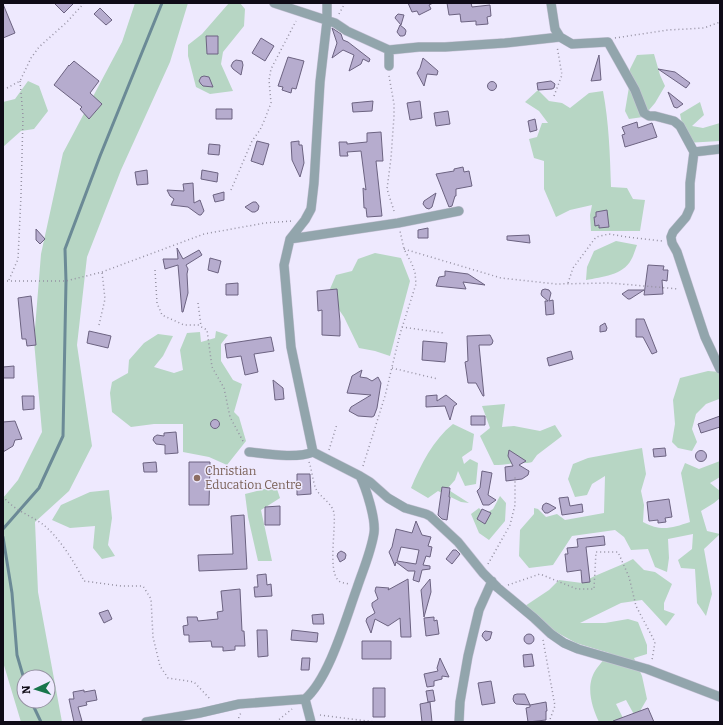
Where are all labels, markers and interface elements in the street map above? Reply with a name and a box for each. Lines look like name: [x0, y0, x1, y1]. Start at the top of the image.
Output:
place label: Christian Education Centre: [205, 464, 302, 492]
marker: Christian Education Centre: [192, 473, 202, 483]
north arrow: [16, 669, 56, 709]
text: N: [20, 684, 33, 694]

